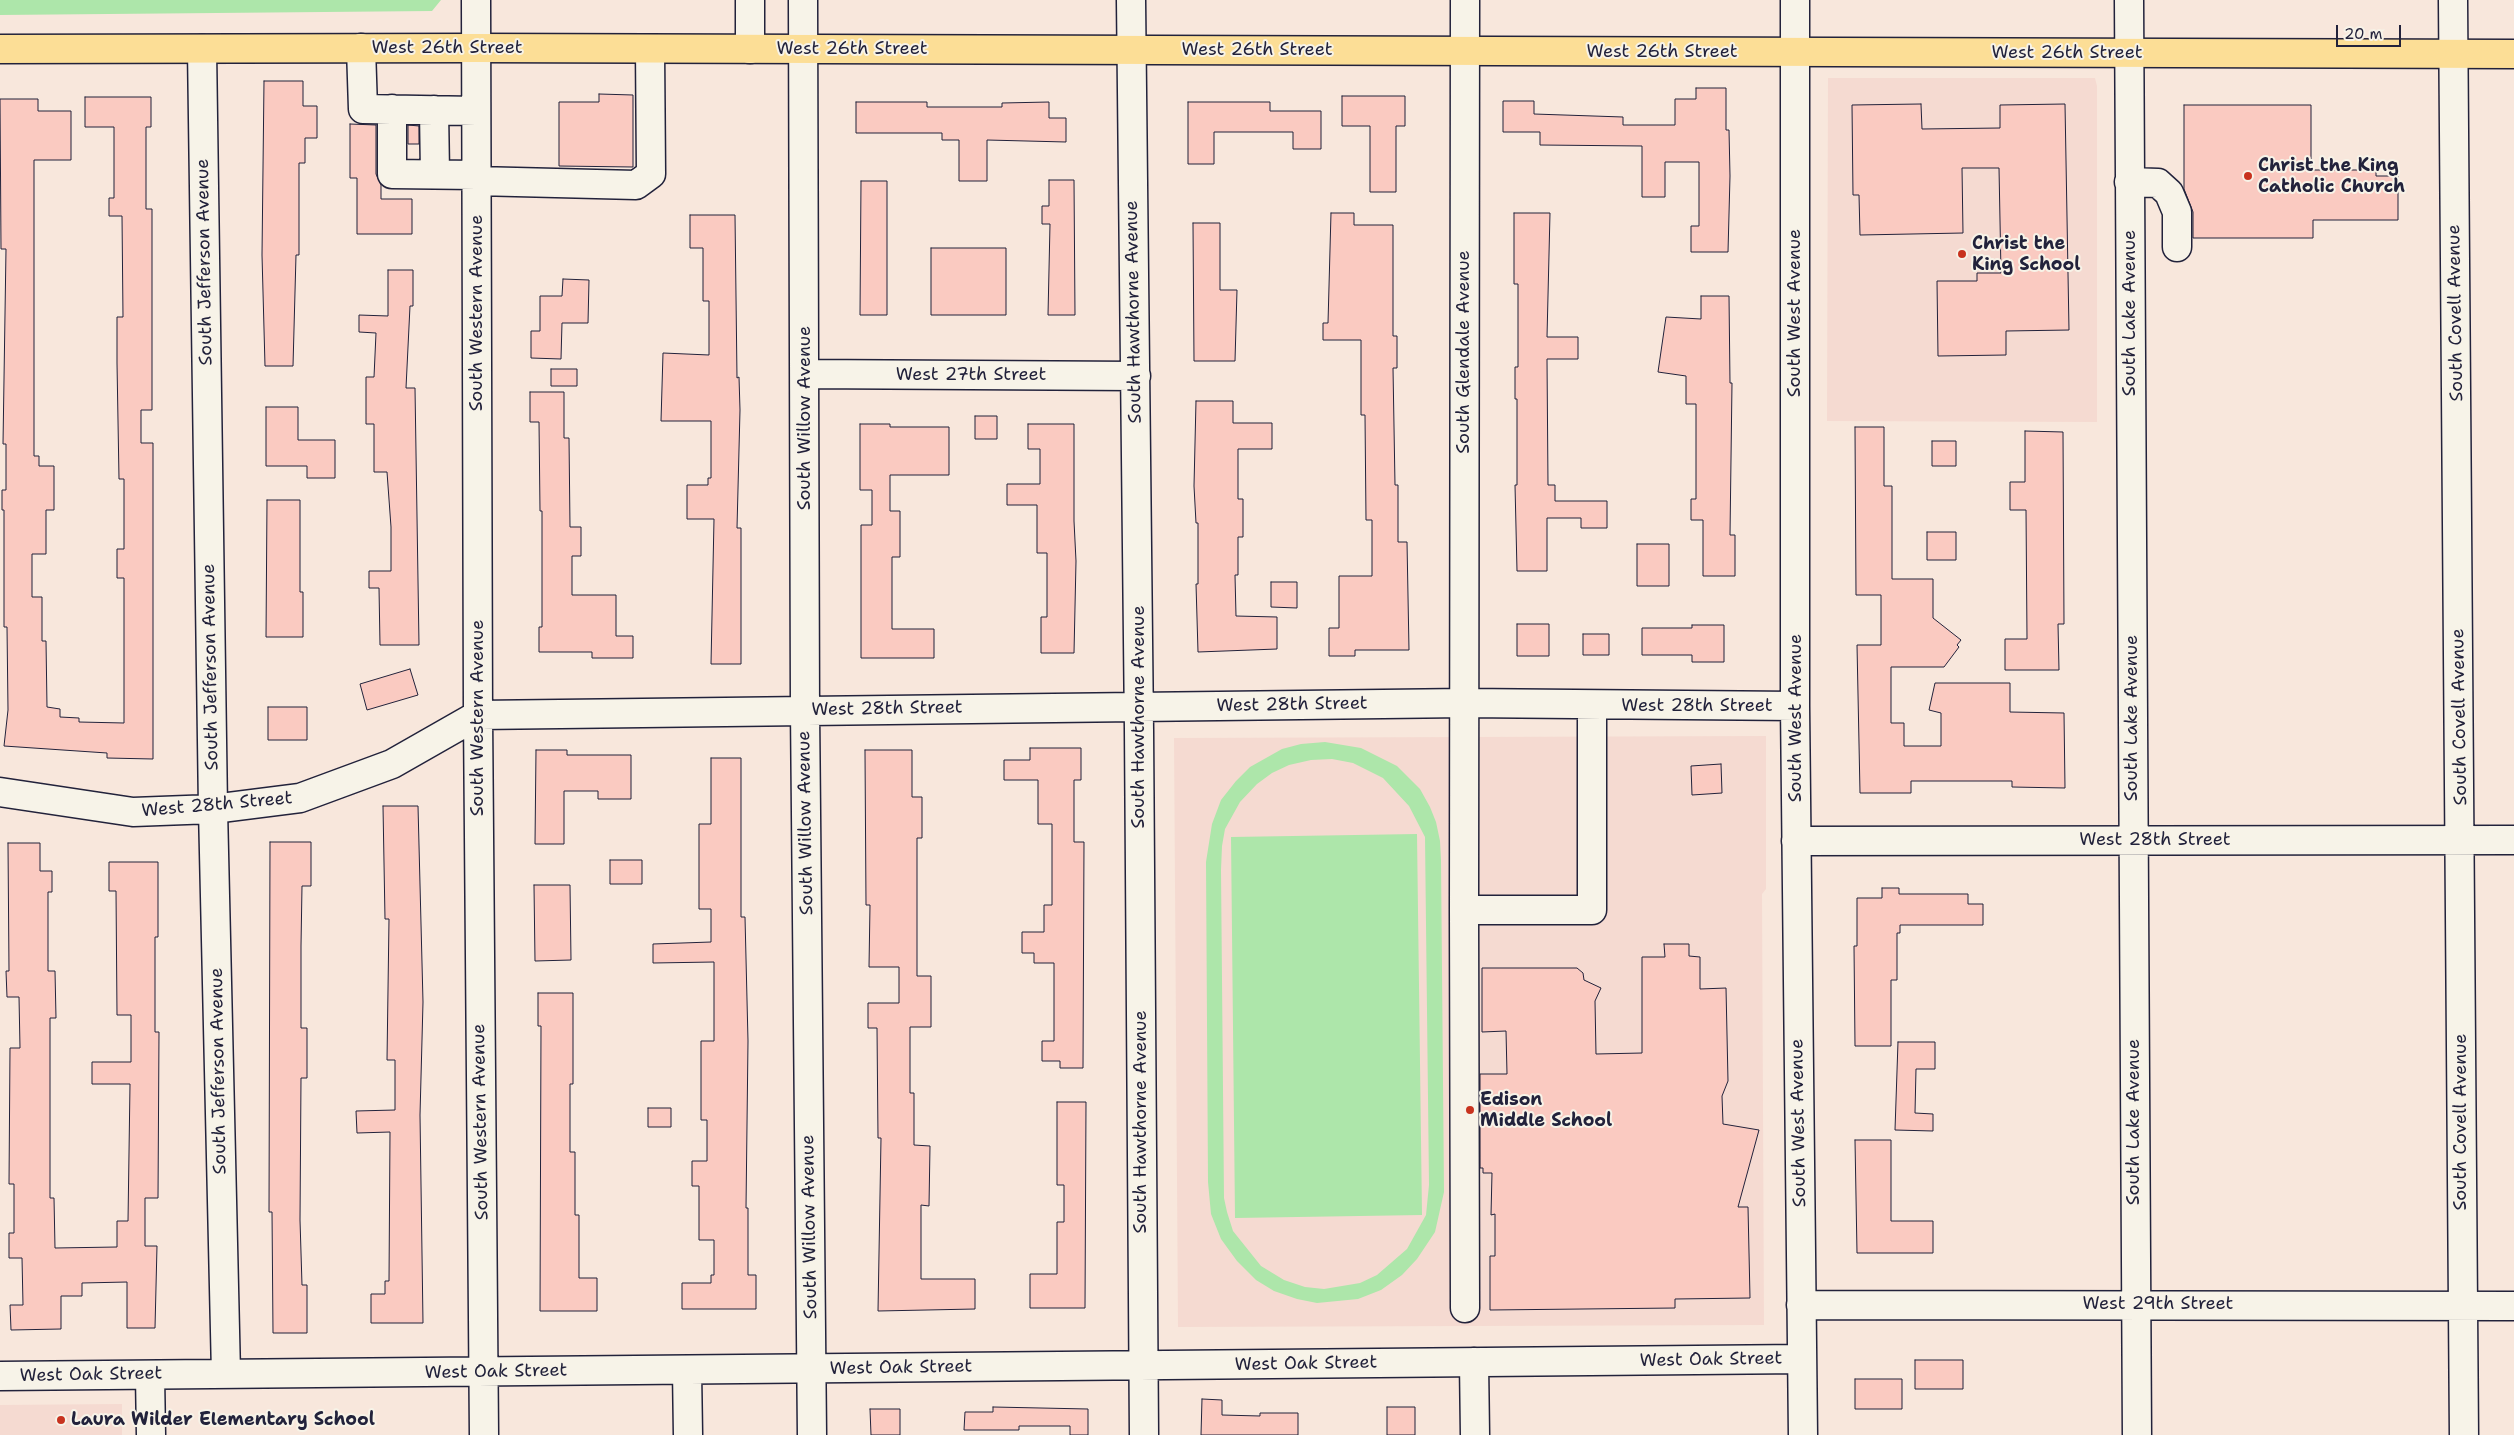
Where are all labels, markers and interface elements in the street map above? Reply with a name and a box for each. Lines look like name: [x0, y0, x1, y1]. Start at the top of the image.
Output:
scale bar: [2339, 15, 2404, 47]
text: 20 m: [2344, 24, 2383, 44]
street label: West 26th Street: [371, 37, 523, 59]
street label: West 26th Street: [776, 38, 928, 60]
street label: West 26th Street: [1181, 39, 1333, 61]
street label: West 26th Street: [1586, 41, 1738, 63]
street label: West 26th Street: [1991, 42, 2143, 64]
place label: Christ the King Catholic Church: [2258, 155, 2405, 198]
street label: South Jefferson Avenue: [192, 158, 218, 366]
marker: Christ the King Catholic Church: [2242, 170, 2254, 182]
street label: South Hawthorne Avenue: [1121, 200, 1147, 424]
street label: South Western Avenue: [466, 215, 488, 411]
street label: South Covell Avenue: [2444, 224, 2468, 402]
street label: South West Avenue: [1784, 229, 1806, 397]
street label: South Lake Avenue: [2119, 230, 2141, 396]
place label: Christ the King School: [1972, 233, 2080, 276]
marker: Christ the King School: [1956, 248, 1968, 260]
street label: South Glendale Avenue: [1453, 250, 1475, 454]
street label: South Willow Avenue: [794, 326, 816, 510]
street label: West 27th Street: [896, 364, 1046, 386]
street label: South Jefferson Avenue: [198, 563, 224, 771]
street label: South Hawthorne Avenue: [1128, 605, 1150, 829]
street label: South Western Avenue: [467, 620, 489, 816]
street label: South Covell Avenue: [2448, 628, 2472, 806]
street label: South West Avenue: [1785, 634, 1807, 802]
street label: South Lake Avenue: [2121, 635, 2143, 801]
street label: West 28th Street: [1216, 693, 1368, 717]
street label: West 28th Street: [1621, 695, 1773, 717]
street label: West 28th Street: [811, 697, 963, 721]
street label: South Willow Avenue: [794, 731, 818, 915]
street label: West 28th Street: [141, 788, 293, 822]
street label: West 28th Street: [2079, 829, 2231, 851]
street label: South Jefferson Avenue: [206, 967, 232, 1175]
street label: South Hawthorne Avenue: [1130, 1010, 1152, 1234]
street label: South Western Avenue: [468, 1023, 494, 1221]
street label: South Covell Avenue: [2450, 1033, 2472, 1211]
street label: South West Avenue: [1787, 1039, 1811, 1207]
street label: South Lake Avenue: [2123, 1039, 2145, 1205]
place label: Edison Middle School: [1480, 1089, 1612, 1132]
marker: Edison Middle School: [1464, 1104, 1476, 1116]
street label: South Willow Avenue: [798, 1135, 822, 1319]
street label: West 29th Street: [2083, 1293, 2233, 1315]
street label: West Oak Street: [1640, 1348, 1782, 1372]
street label: West Oak Street: [1235, 1352, 1377, 1376]
street label: West Oak Street: [830, 1356, 972, 1380]
street label: West Oak Street: [425, 1360, 567, 1384]
street label: West Oak Street: [20, 1363, 162, 1387]
place label: Laura Wilder Elementary School: [71, 1409, 375, 1431]
marker: Laura Wilder Elementary School: [55, 1414, 67, 1426]

